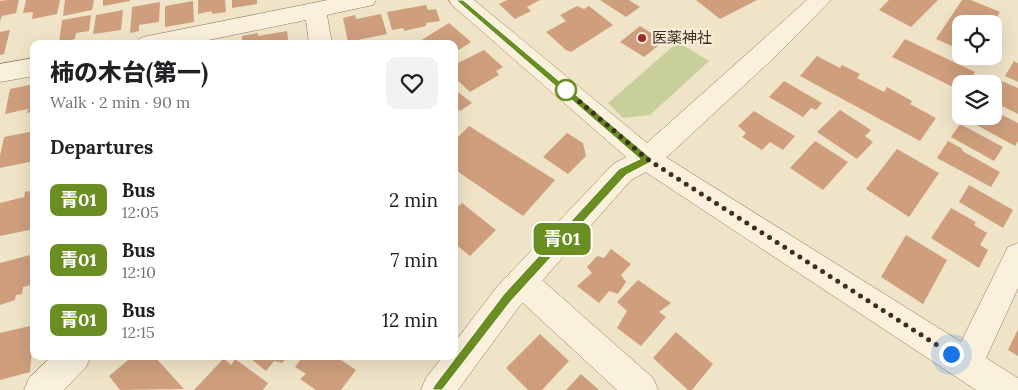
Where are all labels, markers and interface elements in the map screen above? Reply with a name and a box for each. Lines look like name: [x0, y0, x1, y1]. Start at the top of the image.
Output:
map controls: [952, 15, 1002, 125]
button: locate: [952, 15, 1002, 65]
place label: 医薬神社: [652, 28, 712, 47]
marker: 医薬神社: [636, 32, 648, 44]
text: 柿の木台(第一): [50, 57, 208, 88]
button: heart: [386, 57, 438, 109]
button: layers: [952, 75, 1002, 125]
unlabelled marker: [555, 79, 577, 101]
text: Walk · 2 min · 90 m: [50, 92, 190, 112]
text: Departures: [50, 135, 153, 159]
text: Bus: [122, 178, 155, 202]
text: 青01: [60, 188, 97, 211]
text: 2 min: [389, 188, 438, 212]
text: 12:05: [122, 202, 159, 222]
line badge: 青01: [533, 223, 591, 255]
text: 青01: [544, 227, 580, 250]
text: Bus: [122, 238, 155, 262]
text: 青01: [60, 248, 97, 271]
text: 7 min: [390, 248, 438, 272]
text: 12:10: [122, 262, 156, 282]
text: Bus: [122, 298, 155, 322]
text: 青01: [60, 308, 97, 331]
text: 12 min: [382, 308, 438, 332]
text: 12:15: [122, 322, 155, 342]
your location: [939, 342, 964, 367]

